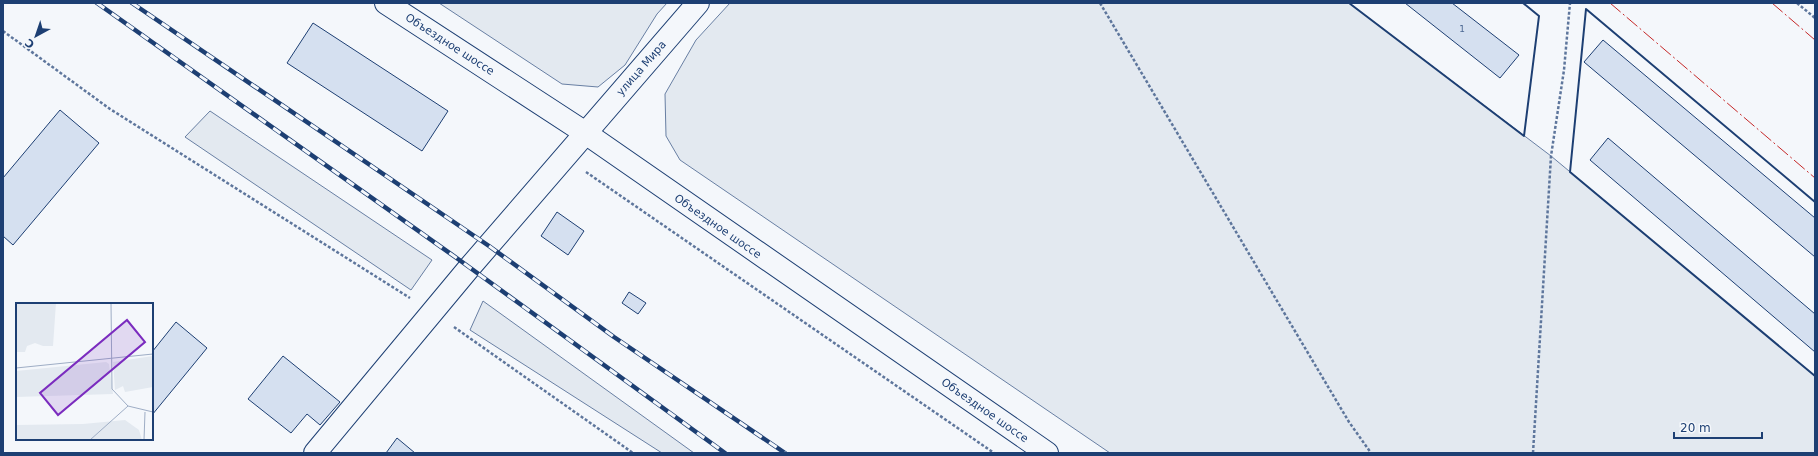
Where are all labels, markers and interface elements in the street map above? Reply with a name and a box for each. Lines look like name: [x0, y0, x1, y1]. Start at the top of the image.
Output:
street label: Объездное шоссе: [403, 11, 497, 78]
north arrow: [16, 16, 56, 56]
house number: 1: [1459, 24, 1465, 34]
text: С: [23, 36, 37, 51]
street label: улица Мира: [614, 38, 669, 99]
street label: Объездное шоссе: [672, 191, 764, 261]
inset map: [16, 303, 153, 440]
street label: Объездное шоссе: [939, 375, 1031, 445]
scale bar: [1674, 414, 1762, 440]
text: 20 m: [1680, 421, 1711, 435]

